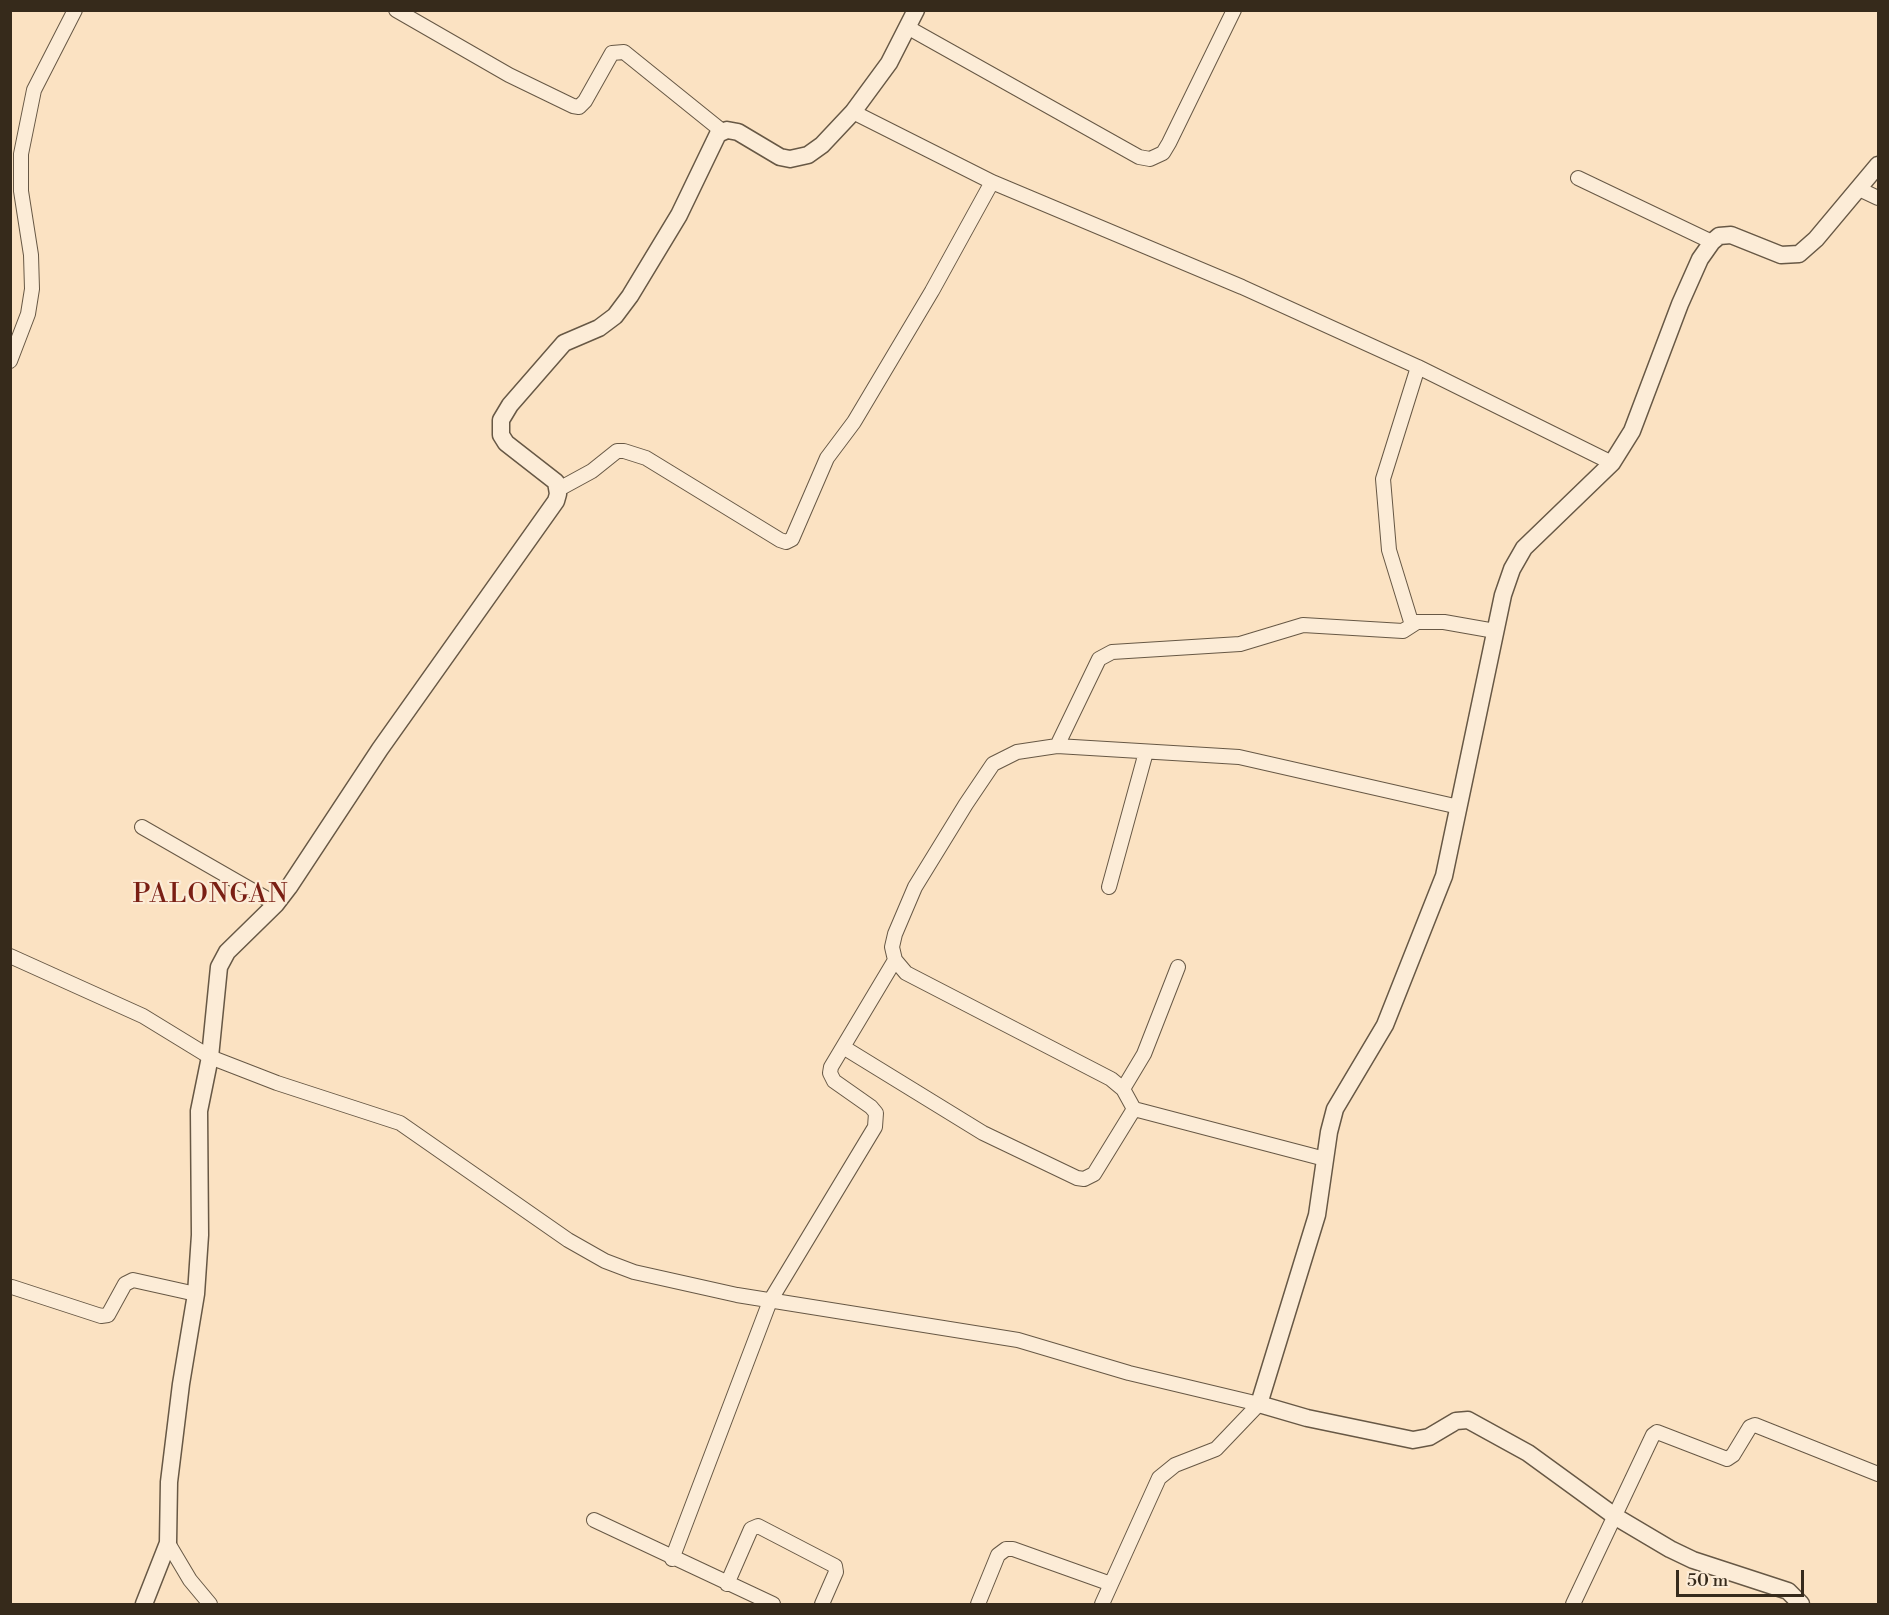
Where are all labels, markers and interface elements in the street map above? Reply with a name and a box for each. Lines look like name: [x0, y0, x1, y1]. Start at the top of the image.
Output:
district label: PALONGAN: [133, 880, 289, 912]
scale bar: [1679, 1558, 1806, 1596]
text: 50 m: [1687, 1569, 1728, 1592]

